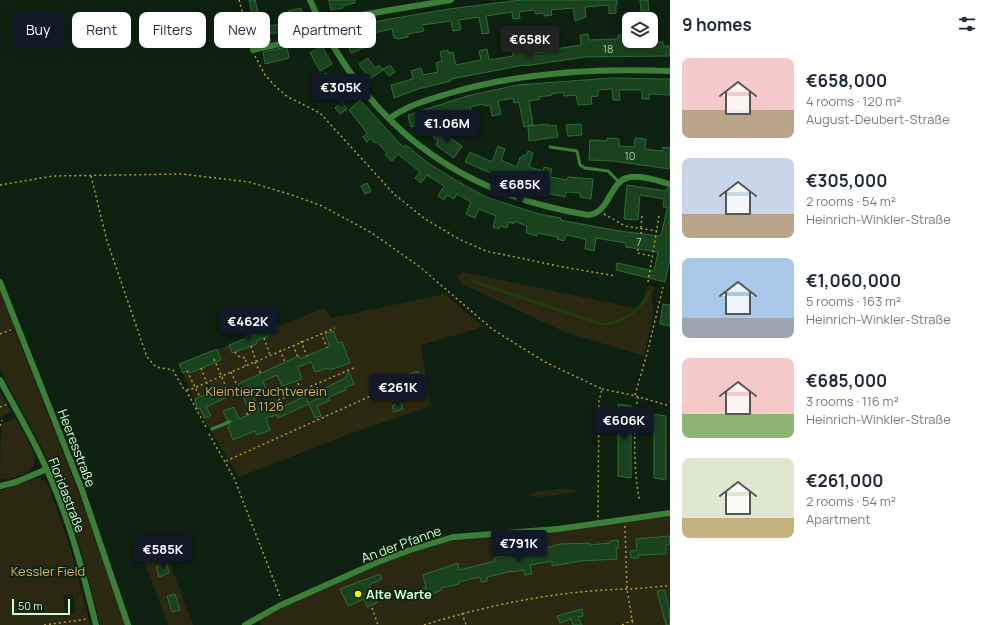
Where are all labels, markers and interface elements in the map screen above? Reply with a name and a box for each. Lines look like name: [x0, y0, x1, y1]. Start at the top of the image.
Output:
chip: Buy: [12, 12, 64, 48]
chip: Rent: [72, 12, 131, 48]
chip: Filters: [139, 12, 206, 48]
chip: New: [214, 12, 270, 48]
chip: Apartment: [278, 12, 376, 48]
map controls: [622, 12, 658, 48]
button: layers: [622, 12, 658, 48]
text: 9 homes: [682, 13, 752, 36]
icon: filters: [956, 13, 978, 35]
pin: €658K: [502, 26, 558, 60]
text: €658K: [510, 30, 550, 48]
house number: 18: [603, 41, 613, 56]
text: €658,000: [806, 69, 887, 92]
pin: €305K: [313, 74, 369, 108]
icon: home: [714, 74, 762, 122]
text: €305K: [320, 78, 362, 96]
text: 4 rooms · 120 m²: [806, 92, 901, 110]
pin: €1.06M: [414, 110, 480, 144]
text: August-Deubert-Straße: [806, 110, 950, 128]
text: €1.06M: [424, 114, 470, 132]
house number: 10: [624, 148, 636, 163]
text: €305,000: [806, 169, 887, 192]
pin: €685K: [492, 171, 548, 205]
icon: home: [714, 174, 762, 222]
text: €685K: [500, 175, 540, 193]
text: 2 rooms · 54 m²: [806, 192, 896, 210]
text: Heinrich-Winkler-Straße: [806, 210, 951, 228]
house number: 7: [636, 234, 642, 249]
text: €1,060,000: [806, 269, 901, 292]
icon: home: [714, 274, 762, 322]
text: 5 rooms · 163 m²: [806, 292, 901, 310]
pin: €462K: [220, 308, 276, 342]
text: Heinrich-Winkler-Straße: [806, 310, 951, 328]
text: €462K: [228, 312, 268, 330]
text: €685,000: [806, 369, 887, 392]
pin: €261K: [370, 374, 426, 408]
icon: home: [714, 374, 762, 422]
text: €261K: [379, 378, 417, 396]
park label: Kleintierzuchtverein B 1126: [205, 382, 327, 415]
text: 3 rooms · 116 m²: [806, 392, 899, 410]
street label: Heeresstraße: [54, 406, 100, 490]
pin: €606K: [596, 407, 652, 441]
text: Heinrich-Winkler-Straße: [806, 410, 951, 428]
text: €606K: [603, 411, 645, 429]
street label: Floridastraße: [44, 455, 90, 535]
text: €261,000: [806, 469, 884, 492]
icon: home: [714, 474, 762, 522]
text: 2 rooms · 54 m²: [806, 492, 896, 510]
text: Apartment: [806, 510, 870, 528]
street label: An der Pfanne: [358, 521, 444, 567]
pin: €791K: [491, 530, 547, 564]
text: €791K: [500, 534, 538, 552]
pin: €585K: [135, 536, 191, 570]
text: €585K: [143, 540, 183, 558]
park label: Kessler Field: [11, 562, 85, 580]
place label: Alte Warte: [366, 585, 432, 603]
marker: Alte Warte: [353, 589, 363, 599]
scale bar: [12, 597, 70, 616]
text: 50 m: [18, 598, 43, 613]

